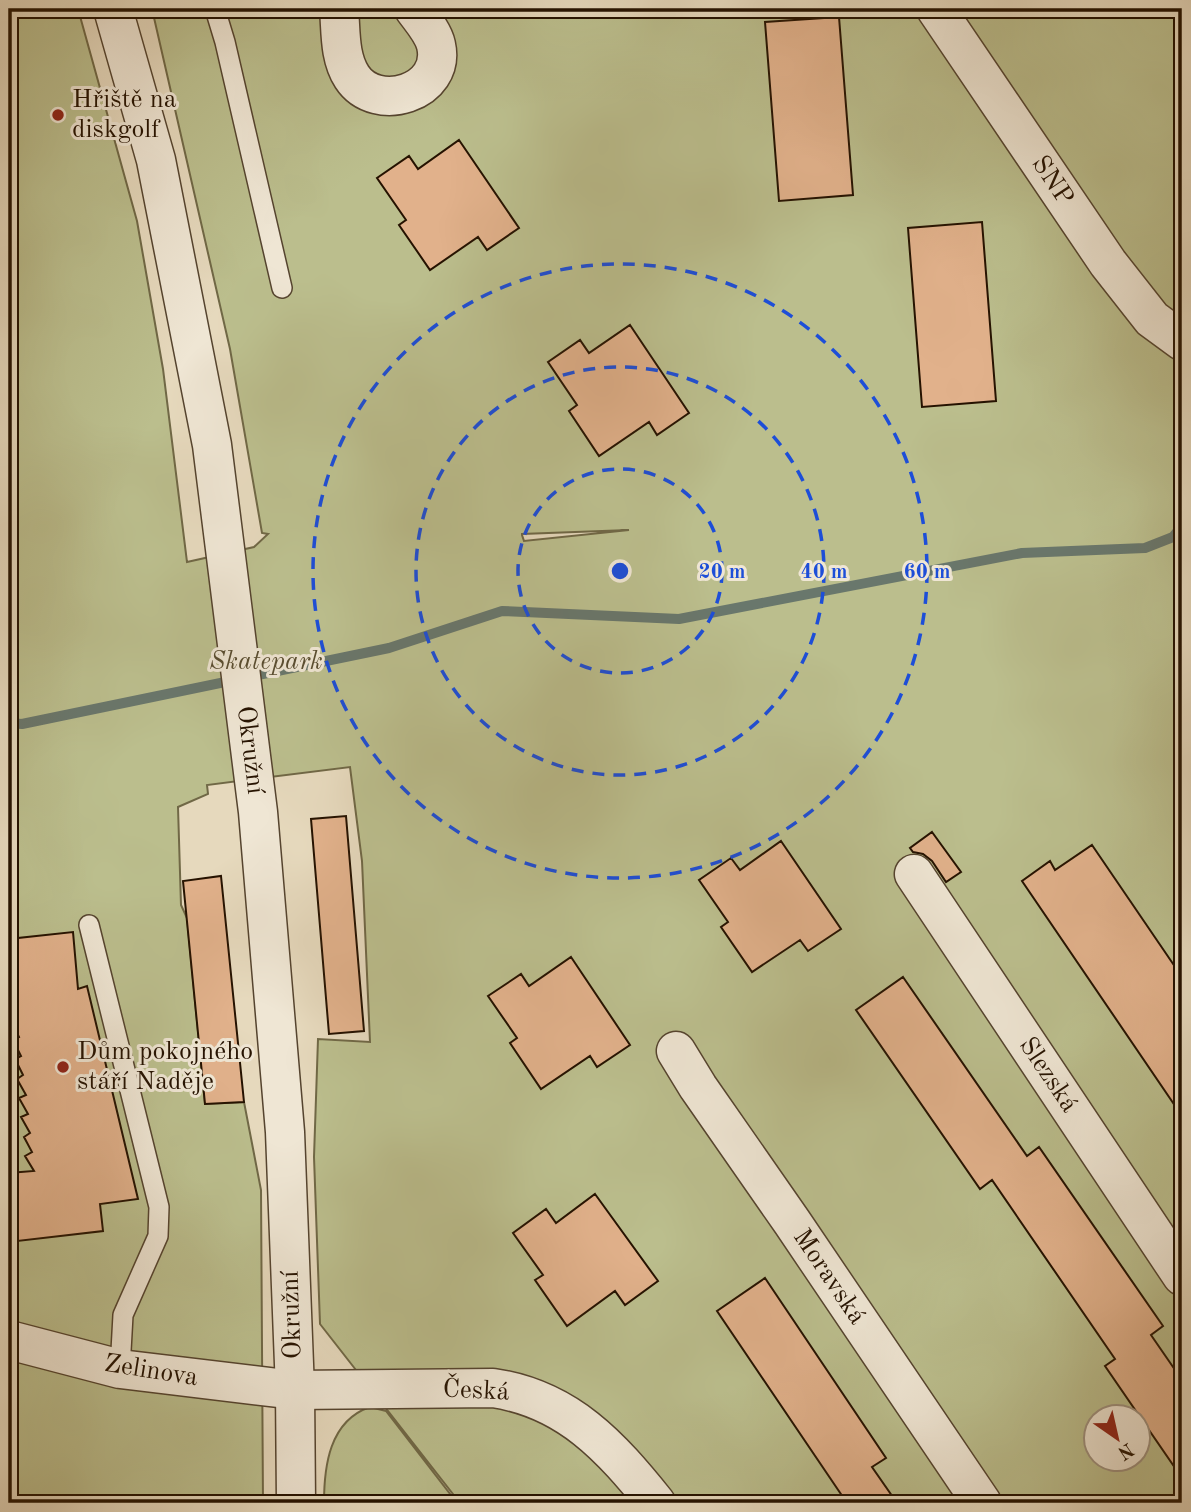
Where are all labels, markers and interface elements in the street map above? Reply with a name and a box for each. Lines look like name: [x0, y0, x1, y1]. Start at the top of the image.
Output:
place label: Hřiště na diskgolf: [72, 87, 177, 143]
marker: Hřiště na diskgolf: [50, 107, 66, 123]
street label: SNP: [1026, 151, 1078, 211]
centre of rings: [608, 559, 632, 583]
text: 20 m: [698, 562, 746, 583]
text: 40 m: [800, 562, 848, 583]
text: 60 m: [903, 562, 951, 583]
park label: Skatepark: [209, 649, 323, 675]
street label: Okružní: [232, 704, 268, 797]
street label: Slezská: [1014, 1033, 1082, 1117]
place label: Dům pokojného stáří Naděje: [77, 1039, 253, 1095]
marker: Dům pokojného stáří Naděje: [55, 1059, 71, 1075]
street label: Moravská: [788, 1225, 870, 1329]
street label: Okružní: [277, 1269, 307, 1360]
street label: Zelinova: [102, 1351, 200, 1391]
street label: Česká: [442, 1371, 511, 1406]
north arrow: [1082, 1404, 1152, 1474]
text: N: [1113, 1438, 1136, 1462]

